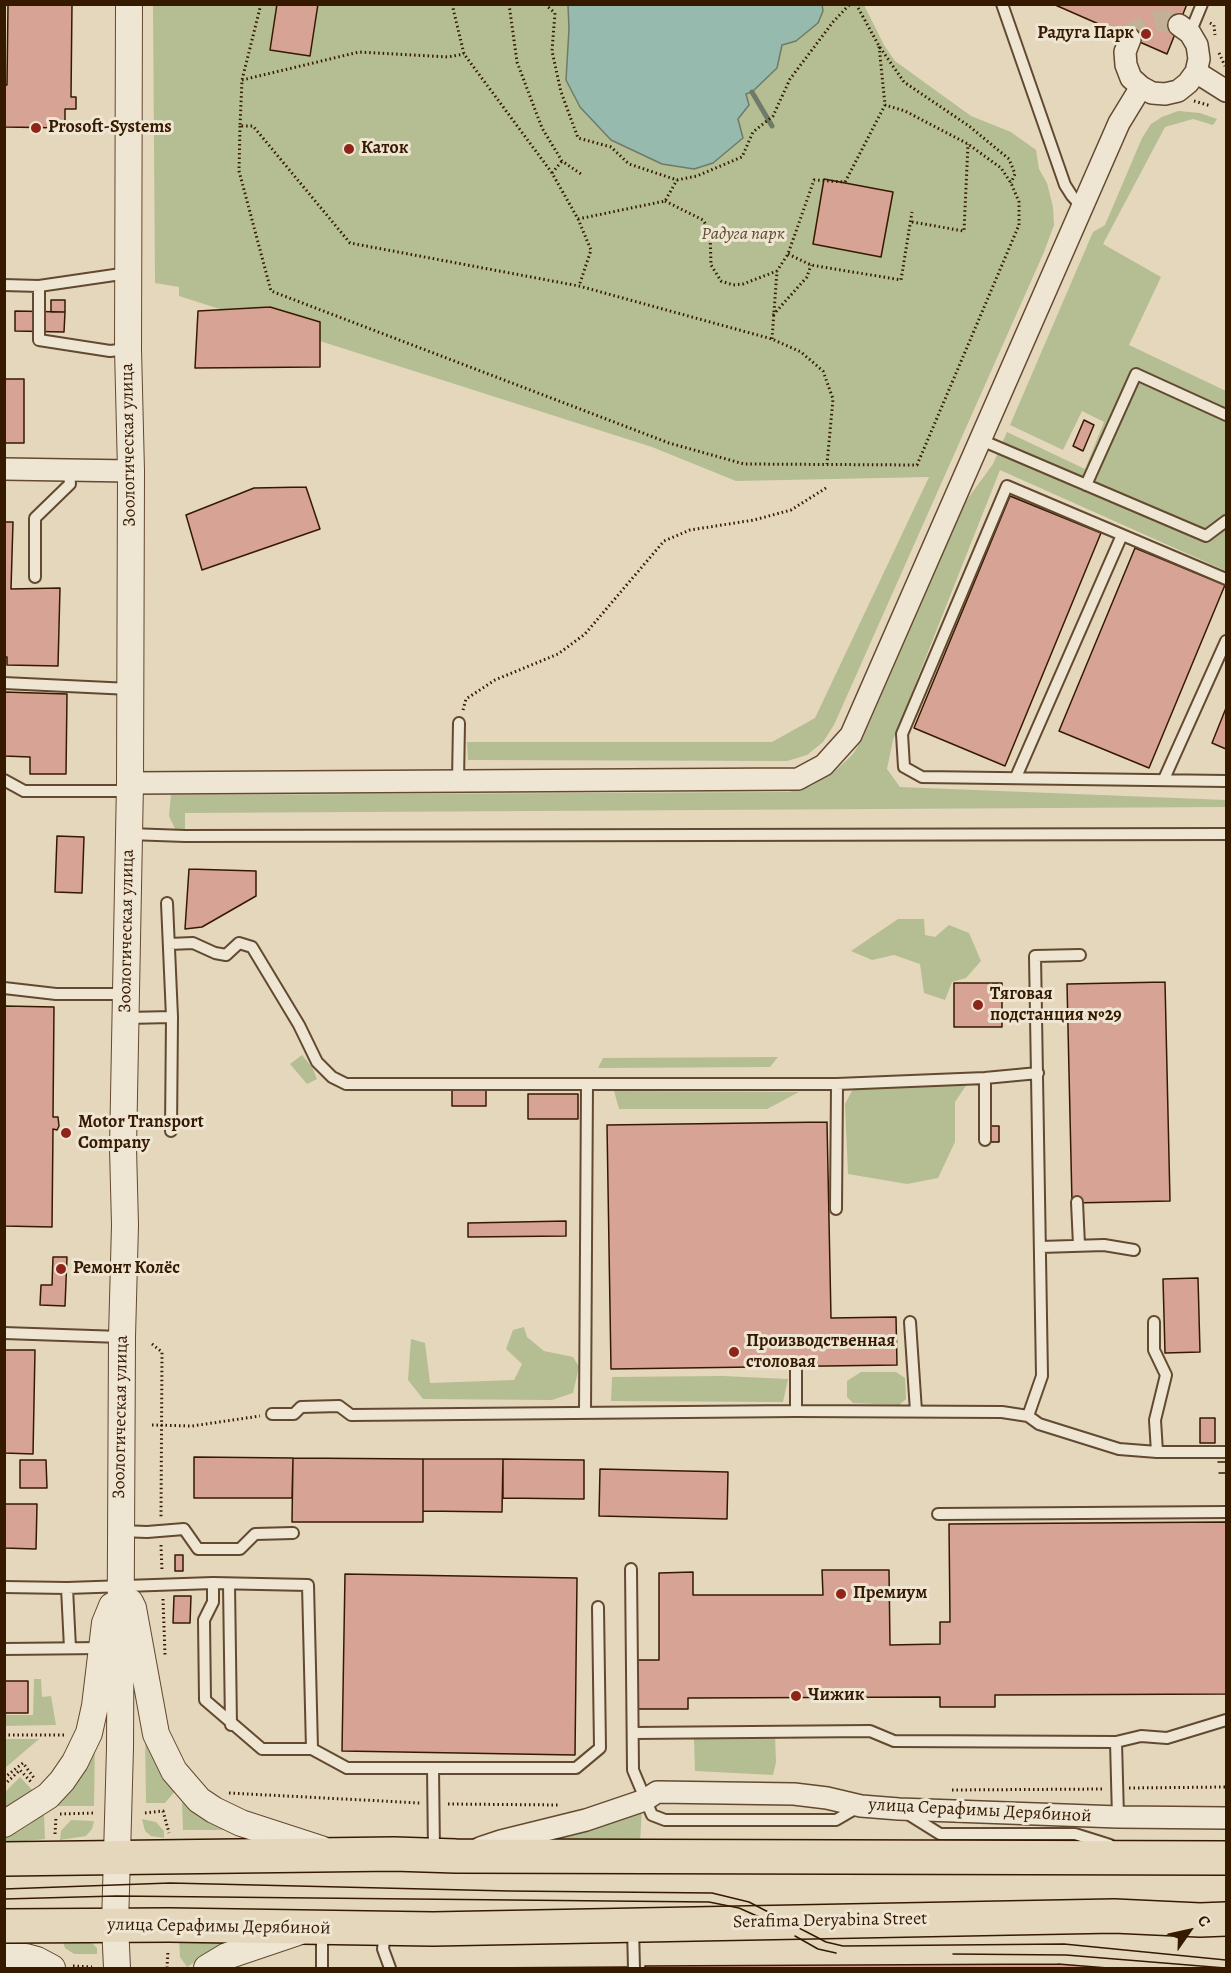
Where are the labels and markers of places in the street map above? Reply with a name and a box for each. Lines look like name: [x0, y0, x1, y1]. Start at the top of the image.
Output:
place label: Радуга Парк: [1037, 23, 1134, 45]
marker: Радуга Парк: [1139, 27, 1153, 41]
place label: Prosoft-Systems: [48, 117, 172, 139]
marker: Prosoft-Systems: [29, 121, 43, 135]
place label: Каток: [361, 138, 408, 160]
marker: Каток: [342, 142, 356, 156]
place label: Тяговая подстанция №29: [990, 984, 1122, 1026]
marker: Тяговая подстанция №29: [971, 998, 985, 1012]
place label: Motor Transport Company: [78, 1112, 204, 1154]
marker: Motor Transport Company: [59, 1126, 73, 1140]
place label: Ремонт Колёс: [73, 1258, 180, 1280]
marker: Ремонт Колёс: [54, 1262, 68, 1276]
place label: Производственная столовая: [746, 1331, 895, 1374]
marker: Производственная столовая: [727, 1345, 741, 1359]
place label: Премиум: [853, 1583, 927, 1605]
marker: Премиум: [834, 1587, 848, 1601]
place label: Чижик: [808, 1685, 864, 1707]
marker: Чижик: [789, 1689, 803, 1703]

